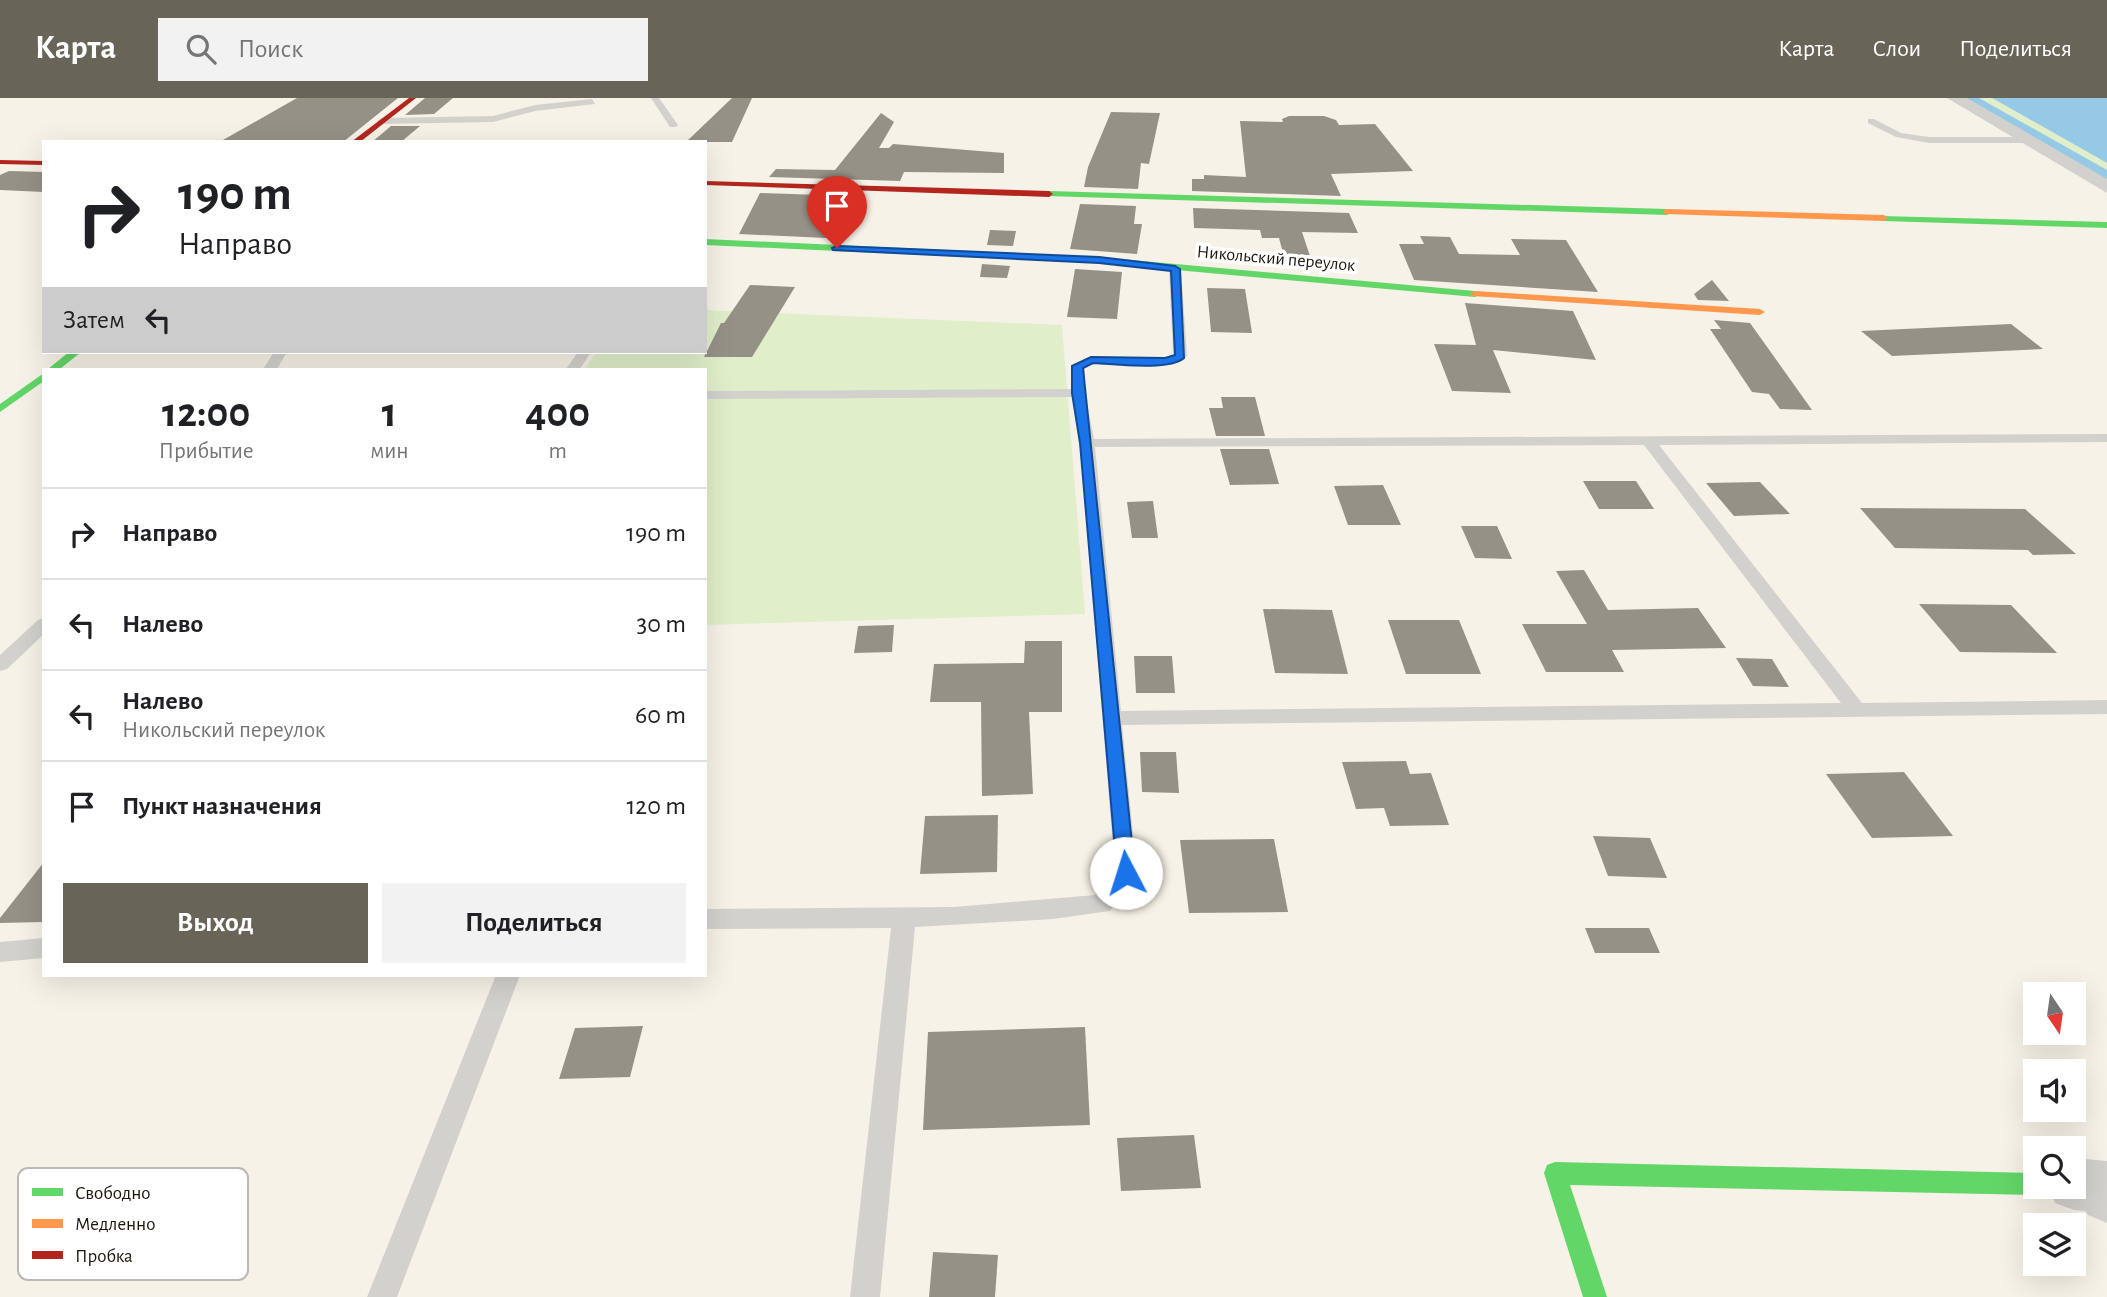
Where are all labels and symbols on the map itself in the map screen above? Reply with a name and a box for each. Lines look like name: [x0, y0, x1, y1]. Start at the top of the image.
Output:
pin: [807, 176, 867, 248]
street label: Никольский переулок: [1196, 243, 1357, 275]
position arrow: [1089, 836, 1163, 910]
north arrow: [2023, 982, 2086, 1045]
legend: [18, 1168, 248, 1280]
text: Свободно: [75, 1184, 151, 1203]
text: Медленно: [75, 1215, 155, 1234]
text: Пробка: [75, 1247, 133, 1266]

